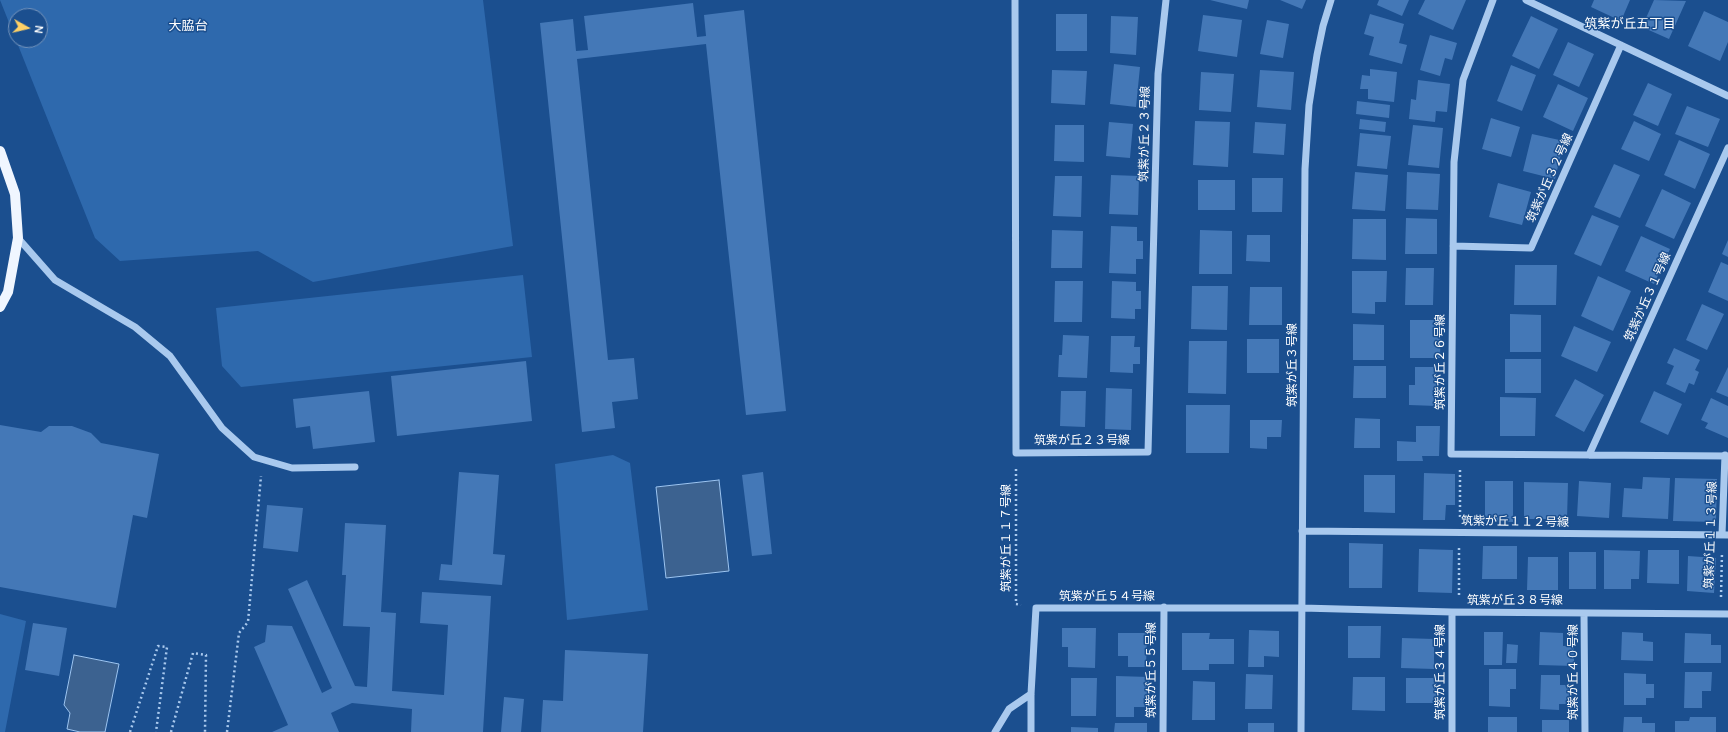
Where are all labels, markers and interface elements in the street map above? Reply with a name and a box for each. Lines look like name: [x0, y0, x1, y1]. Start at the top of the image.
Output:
north arrow: [8, 8, 48, 48]
district label: 筑紫が丘五丁目: [1585, 16, 1675, 32]
district label: 大脇台: [169, 18, 207, 34]
text: N: [31, 25, 47, 35]
street label: 筑紫が丘２３号線: [1137, 86, 1153, 182]
street label: 筑紫が丘３２号線: [1524, 131, 1576, 225]
street label: 筑紫が丘３１号線: [1622, 250, 1674, 344]
street label: 筑紫が丘２６号線: [1434, 314, 1448, 410]
street label: 筑紫が丘３号線: [1286, 323, 1300, 407]
street label: 筑紫が丘２３号線: [1034, 434, 1130, 448]
street label: 筑紫が丘１１３号線: [1702, 481, 1720, 589]
street label: 筑紫が丘１１７号線: [1000, 484, 1014, 592]
street label: 筑紫が丘１１２号線: [1461, 514, 1569, 530]
street label: 筑紫が丘５４号線: [1059, 590, 1155, 604]
street label: 筑紫が丘３８号線: [1467, 594, 1563, 608]
street label: 筑紫が丘５５号線: [1145, 622, 1159, 718]
street label: 筑紫が丘３４号線: [1434, 624, 1448, 720]
street label: 筑紫が丘４０号線: [1567, 624, 1581, 720]

